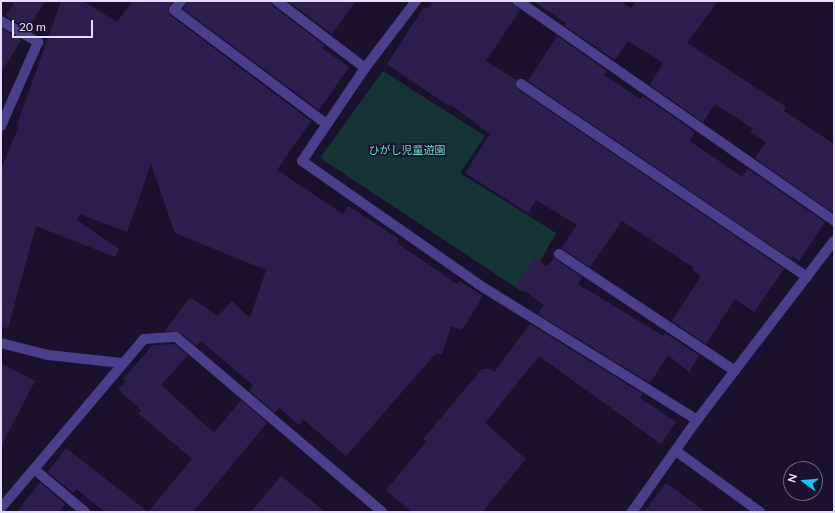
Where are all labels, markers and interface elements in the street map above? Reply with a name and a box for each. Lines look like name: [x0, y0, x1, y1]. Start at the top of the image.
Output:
scale bar: [14, 12, 95, 38]
text: 20 m: [19, 19, 46, 34]
park label: ひがし児童遊園: [369, 143, 445, 157]
north arrow: [783, 461, 823, 501]
text: N: [785, 472, 799, 484]

